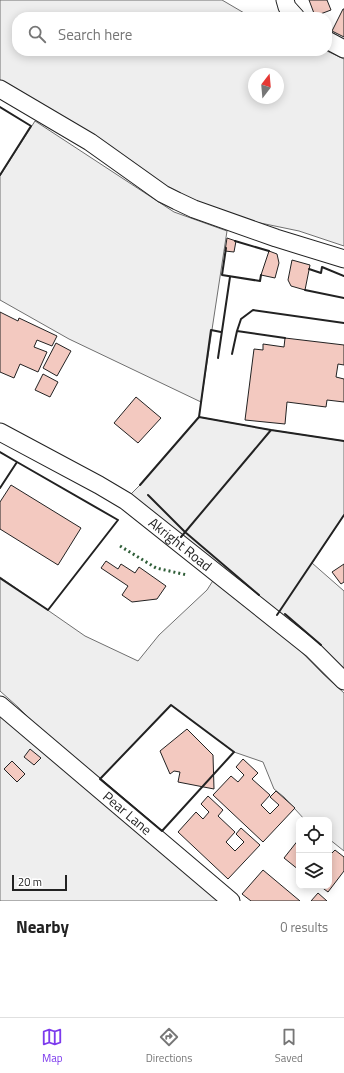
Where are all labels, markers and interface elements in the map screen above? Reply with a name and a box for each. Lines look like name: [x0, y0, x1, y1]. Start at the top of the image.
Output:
search box: [12, 12, 332, 56]
icon: search: [26, 23, 48, 45]
text: Search here: [58, 23, 132, 46]
north arrow: [248, 68, 284, 104]
street label: Akright Road: [144, 512, 217, 576]
street label: Pear Lane: [99, 786, 157, 840]
map controls: [296, 817, 332, 889]
button: locate: [296, 817, 332, 853]
button: layers: [296, 853, 332, 889]
scale bar: [12, 873, 67, 892]
text: 20 m: [18, 874, 42, 890]
text: Nearby: [16, 914, 69, 940]
text: 0 results: [280, 917, 328, 937]
tab: Map: [41, 1026, 63, 1066]
tab: Directions: [146, 1026, 192, 1066]
tab: Saved: [275, 1026, 303, 1066]

